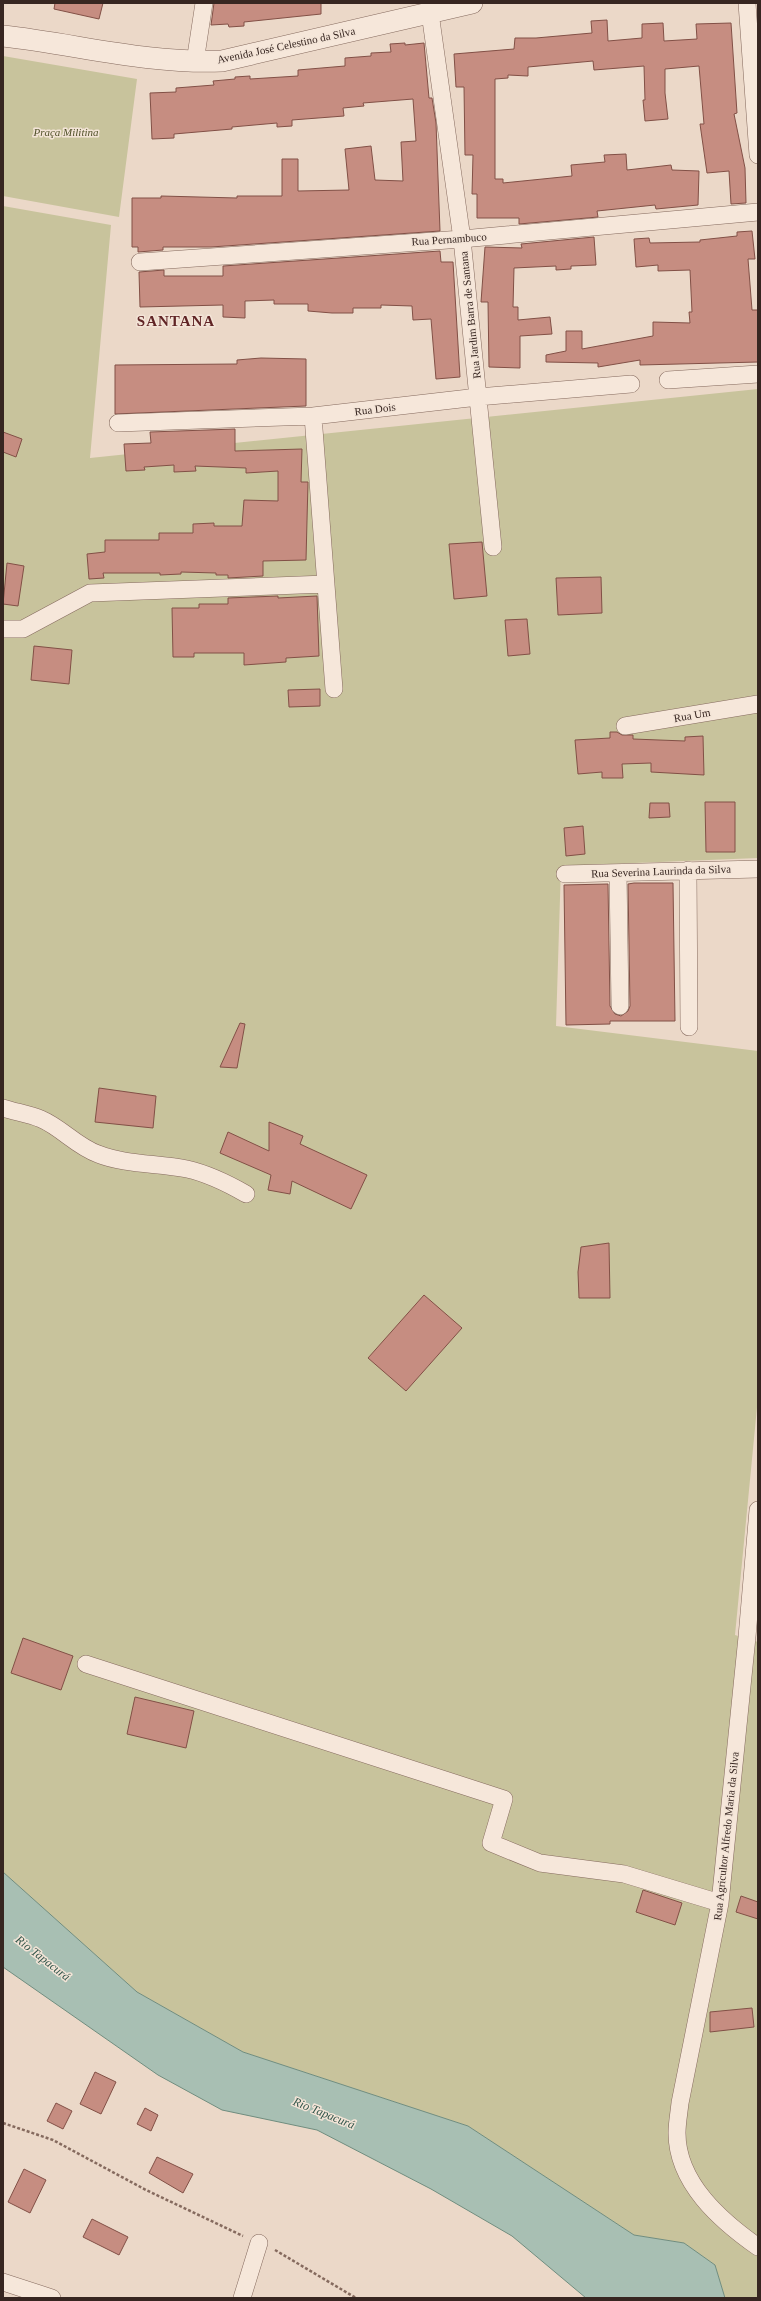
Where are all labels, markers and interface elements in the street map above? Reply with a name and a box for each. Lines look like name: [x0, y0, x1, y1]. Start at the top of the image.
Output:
street label: Avenida José Celestino da Silva: [216, 24, 356, 66]
park label: Praça Militina: [32, 126, 99, 138]
street label: Rua Pernambuco: [411, 230, 488, 248]
street label: Rua Jardim Barra de Santana: [457, 250, 483, 379]
district label: SANTANA: [137, 313, 215, 329]
street label: Rua Dois: [354, 401, 396, 417]
street label: Rua Um: [673, 706, 712, 724]
street label: Rua Severina Laurinda da Silva: [591, 863, 731, 879]
street label: Rua Agricultor Alfredo Maria da Silva: [711, 1751, 741, 1921]
water label: Rio Tapacurá: [12, 1932, 73, 1984]
water label: Rio Tapacurá: [290, 2094, 357, 2132]

